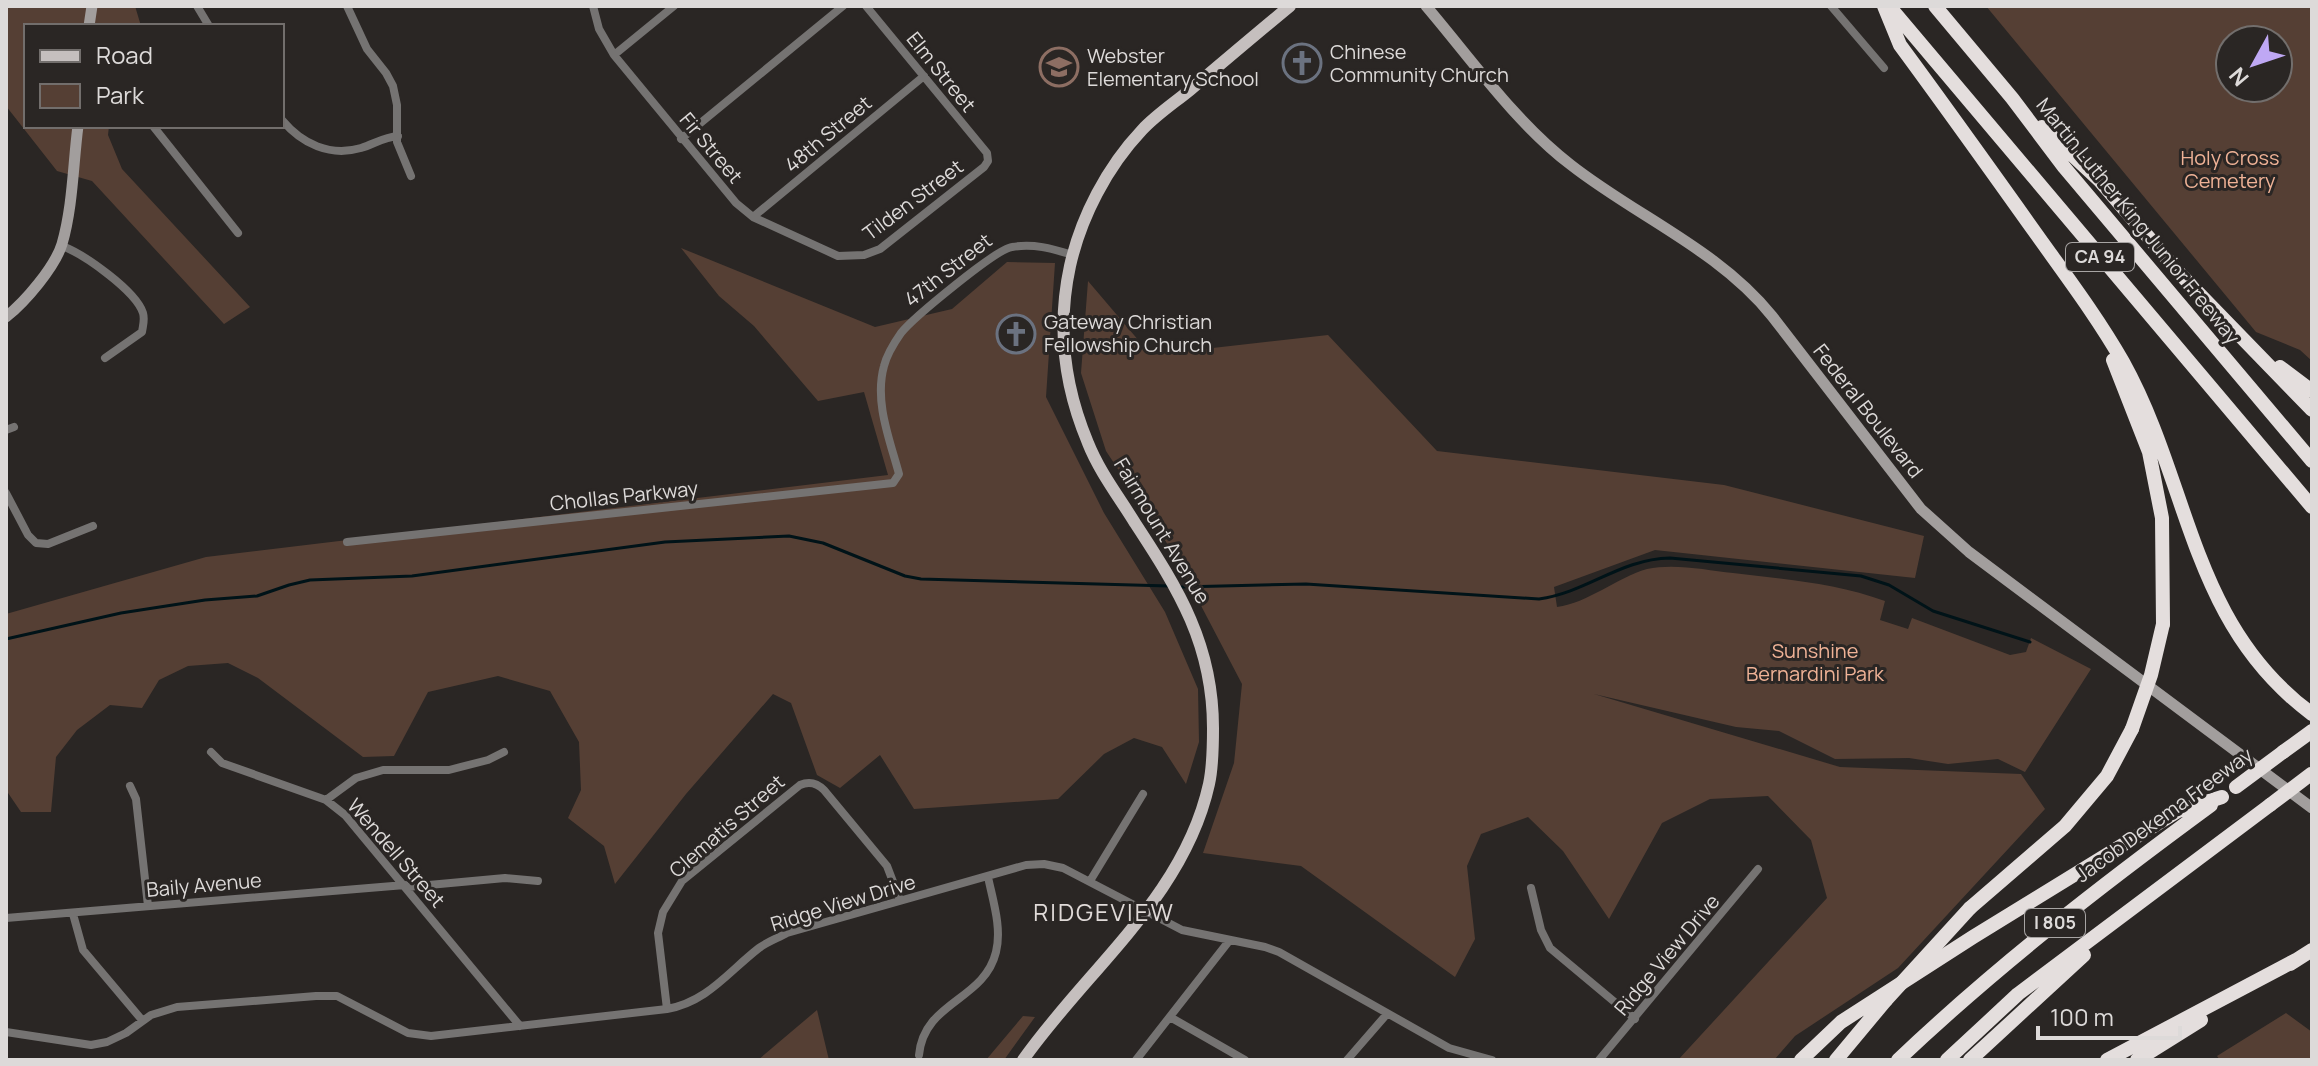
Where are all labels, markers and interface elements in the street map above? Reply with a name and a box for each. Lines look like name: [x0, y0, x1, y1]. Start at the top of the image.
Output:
legend: [24, 24, 284, 128]
north arrow: [2214, 24, 2294, 104]
street label: Elm Street: [901, 26, 982, 117]
text: Road: [96, 38, 153, 71]
place label: Chinese Community Church: [1330, 38, 1509, 88]
place label: Webster Elementary School: [1087, 42, 1259, 92]
church icon: Chinese Community Church: [1281, 42, 1323, 84]
school or university icon: Webster Elementary School: [1038, 46, 1080, 88]
text: N: [2222, 61, 2255, 93]
text: Park: [96, 78, 145, 111]
street label: 48th Street: [778, 89, 877, 178]
street label: Martin Luther King Junior Freeway: [2031, 92, 2247, 350]
street label: Fir Street: [674, 107, 749, 189]
park label: Holy Cross Cemetery: [2181, 144, 2279, 194]
street label: Tilden Street: [857, 153, 968, 246]
street label: 47th Street: [898, 227, 997, 312]
road number: CA 94: [2066, 243, 2134, 271]
place label: Gateway Christian Fellowship Church: [1044, 308, 1212, 358]
church icon: Gateway Christian Fellowship Church: [995, 313, 1037, 355]
street label: Federal Boulevard: [1808, 338, 1929, 483]
street label: Fairmount Avenue: [1108, 453, 1217, 609]
street label: Chollas Parkway: [549, 474, 700, 517]
park label: Sunshine Bernardini Park: [1746, 637, 1885, 687]
street label: Jacob Dekema Freeway: [2070, 741, 2258, 888]
street label: Clematis Street: [663, 768, 790, 883]
street label: Wendell Street: [341, 792, 451, 913]
street label: Baily Avenue: [145, 866, 263, 903]
street label: Ridge View Drive: [767, 868, 919, 937]
street label: Ridge View Drive: [1608, 888, 1725, 1021]
district label: RIDGEVIEW: [1033, 895, 1175, 928]
road number: I 805: [2025, 909, 2085, 937]
scale bar: [2038, 990, 2180, 1040]
text: 100 m: [2050, 1000, 2114, 1033]

